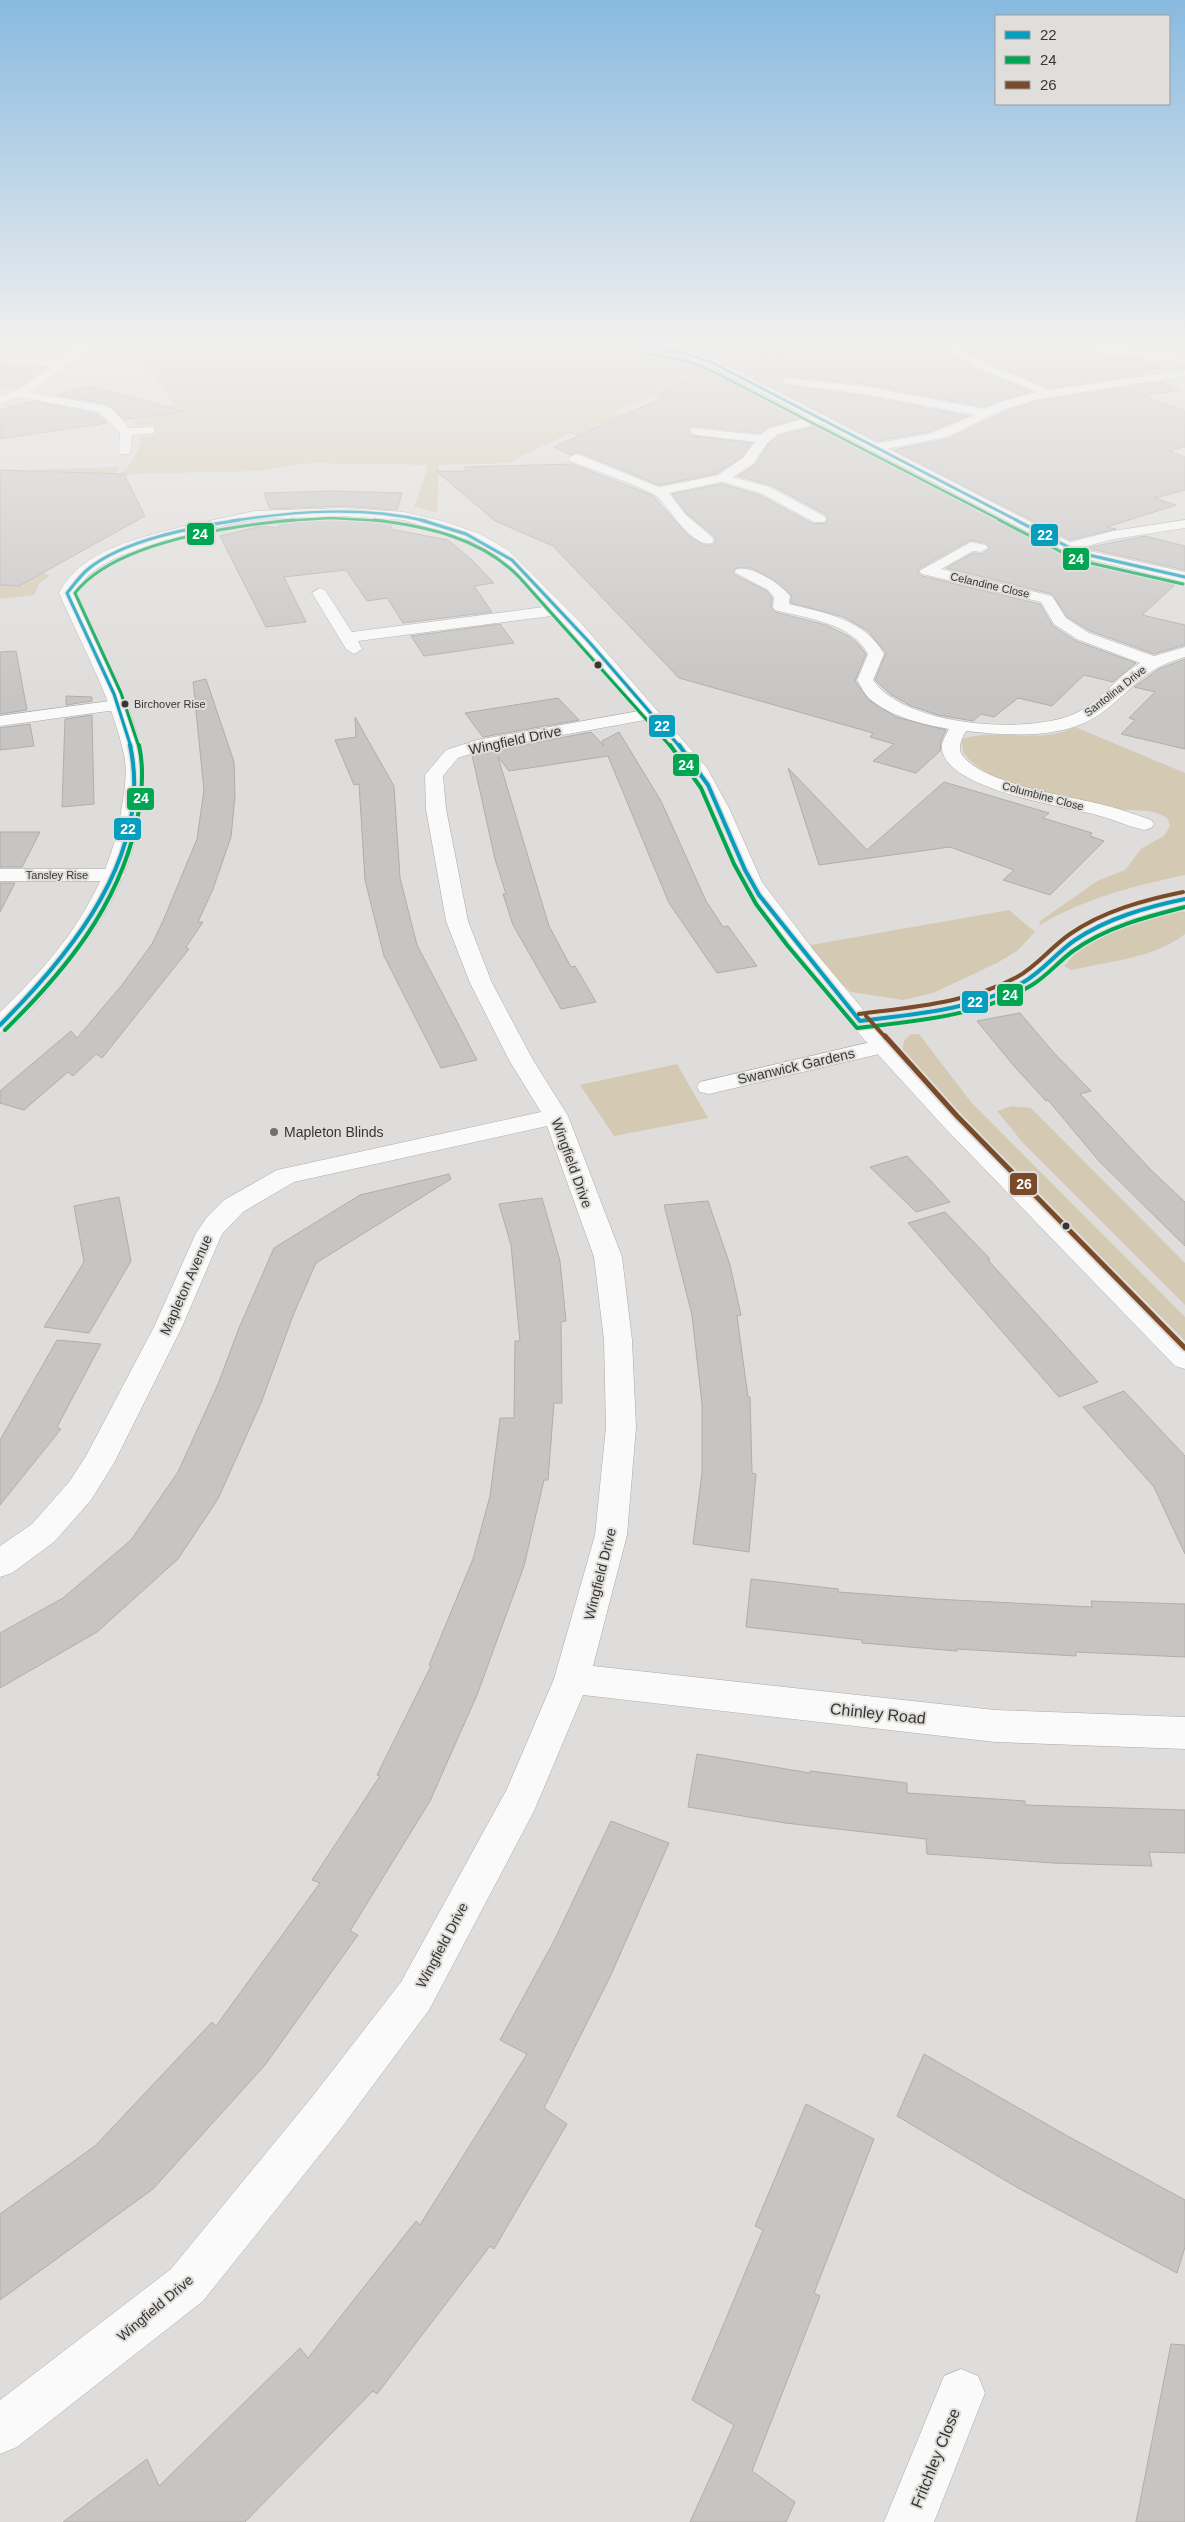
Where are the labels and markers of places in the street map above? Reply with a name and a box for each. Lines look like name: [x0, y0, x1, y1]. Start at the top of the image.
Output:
unlabelled marker: [593, 660, 603, 670]
place label: Birchover Rise: [134, 698, 206, 710]
marker: Birchover Rise: [120, 699, 130, 709]
place label: Mapleton Blinds: [284, 1124, 384, 1140]
marker: Mapleton Blinds: [268, 1126, 280, 1138]
unlabelled marker: [1061, 1221, 1071, 1231]

